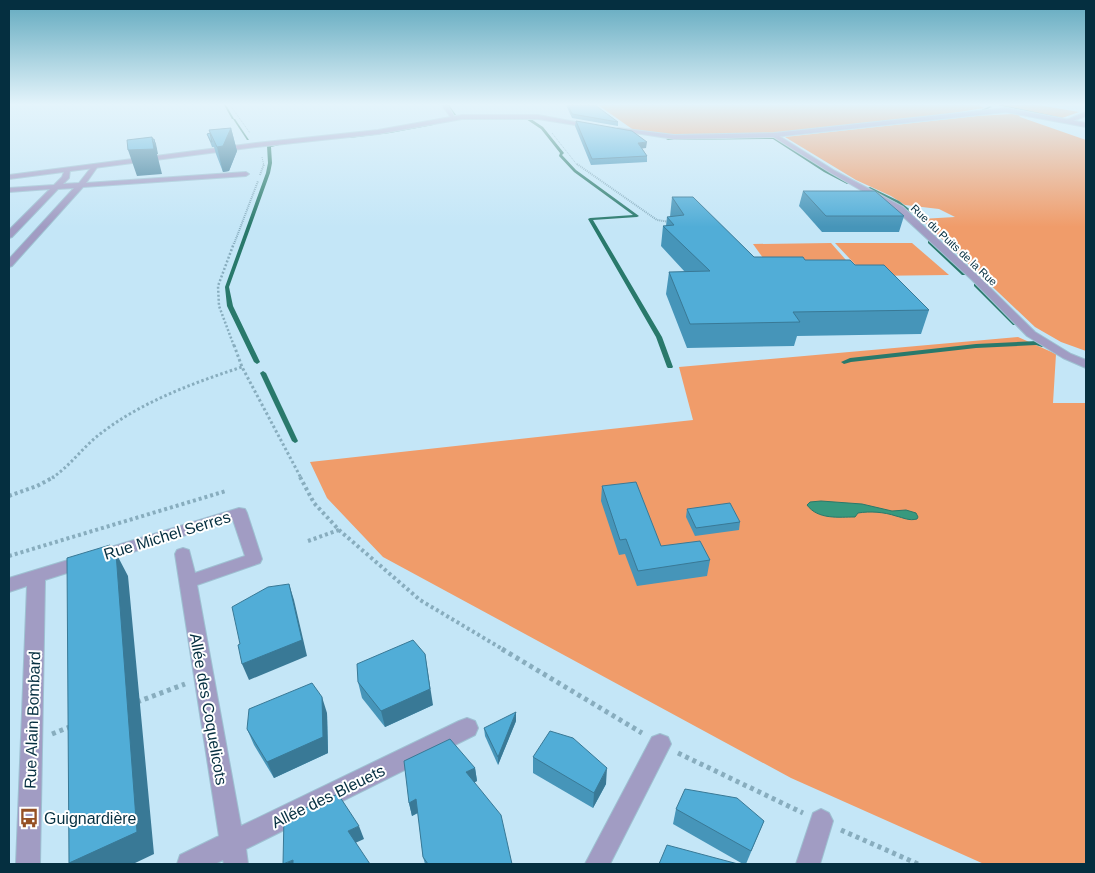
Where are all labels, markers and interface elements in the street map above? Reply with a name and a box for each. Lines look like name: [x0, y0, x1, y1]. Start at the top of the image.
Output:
street label: Rue du Puits de la Rue: [909, 202, 999, 288]
street label: Rue Michel Serres: [102, 508, 233, 563]
street label: Allée des Coquelicots: [187, 632, 230, 786]
street label: Rue Alain Bombard: [22, 651, 43, 789]
street label: Allée des Bleuets: [269, 762, 388, 831]
bus stop icon: Guignardière: [18, 807, 40, 829]
place label: Guignardière: [44, 810, 137, 827]

